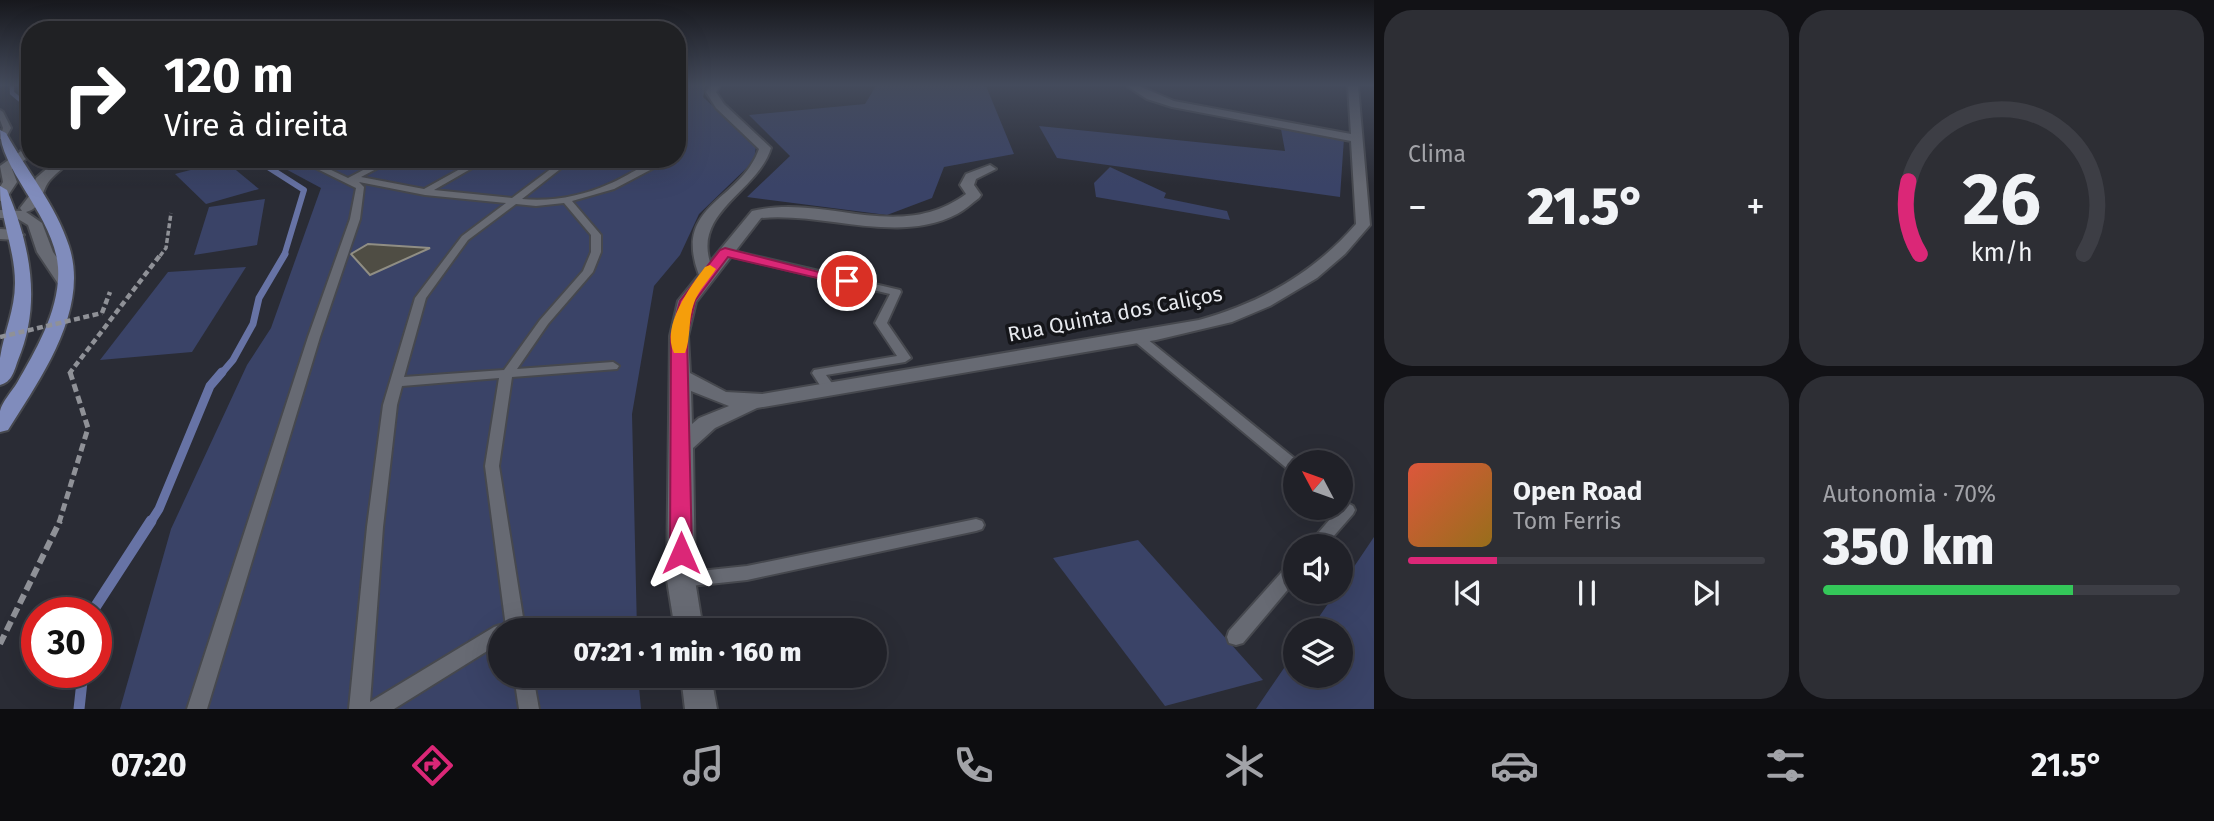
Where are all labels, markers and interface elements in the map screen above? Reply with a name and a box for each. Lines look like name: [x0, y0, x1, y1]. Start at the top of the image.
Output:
text: 120 m: [164, 46, 294, 105]
icon: right: [49, 49, 140, 140]
text: Vire à direita: [164, 106, 349, 144]
text: Clima: [1408, 140, 1466, 168]
text: 26: [1962, 156, 2041, 243]
text: 21.5°: [1527, 175, 1646, 238]
text: −: [1408, 184, 1427, 230]
text: +: [1746, 184, 1765, 230]
text: km/h: [1971, 238, 2032, 268]
pin: [817, 251, 877, 311]
icon: arrive: [828, 262, 866, 300]
street label: Rua Quinta dos Caliços: [1006, 280, 1225, 348]
north arrow: [1283, 450, 1353, 520]
map controls: [1283, 450, 1353, 688]
text: Open Road: [1513, 476, 1642, 507]
text: Autonomia · 70%: [1823, 480, 1996, 508]
text: Tom Ferris: [1513, 507, 1621, 535]
text: 350 km: [1823, 515, 1995, 578]
position arrow: [644, 516, 718, 590]
button: sound: [1283, 534, 1353, 604]
icon: previous: [1449, 574, 1487, 612]
icon: pause: [1568, 574, 1606, 612]
icon: next: [1687, 574, 1725, 612]
speed limit sign: 30: [21, 597, 112, 688]
button: layers: [1283, 618, 1353, 688]
text: 07:21 · 1 min · 160 m: [574, 637, 801, 668]
icon: directions: [408, 741, 457, 790]
icon: music: [679, 741, 728, 790]
icon: phone: [949, 741, 998, 790]
icon: climate: [1220, 741, 1269, 790]
icon: car: [1490, 741, 1539, 790]
icon: filters: [1761, 741, 1810, 790]
text: 07:20: [111, 746, 187, 784]
text: 21.5°: [2031, 746, 2103, 784]

